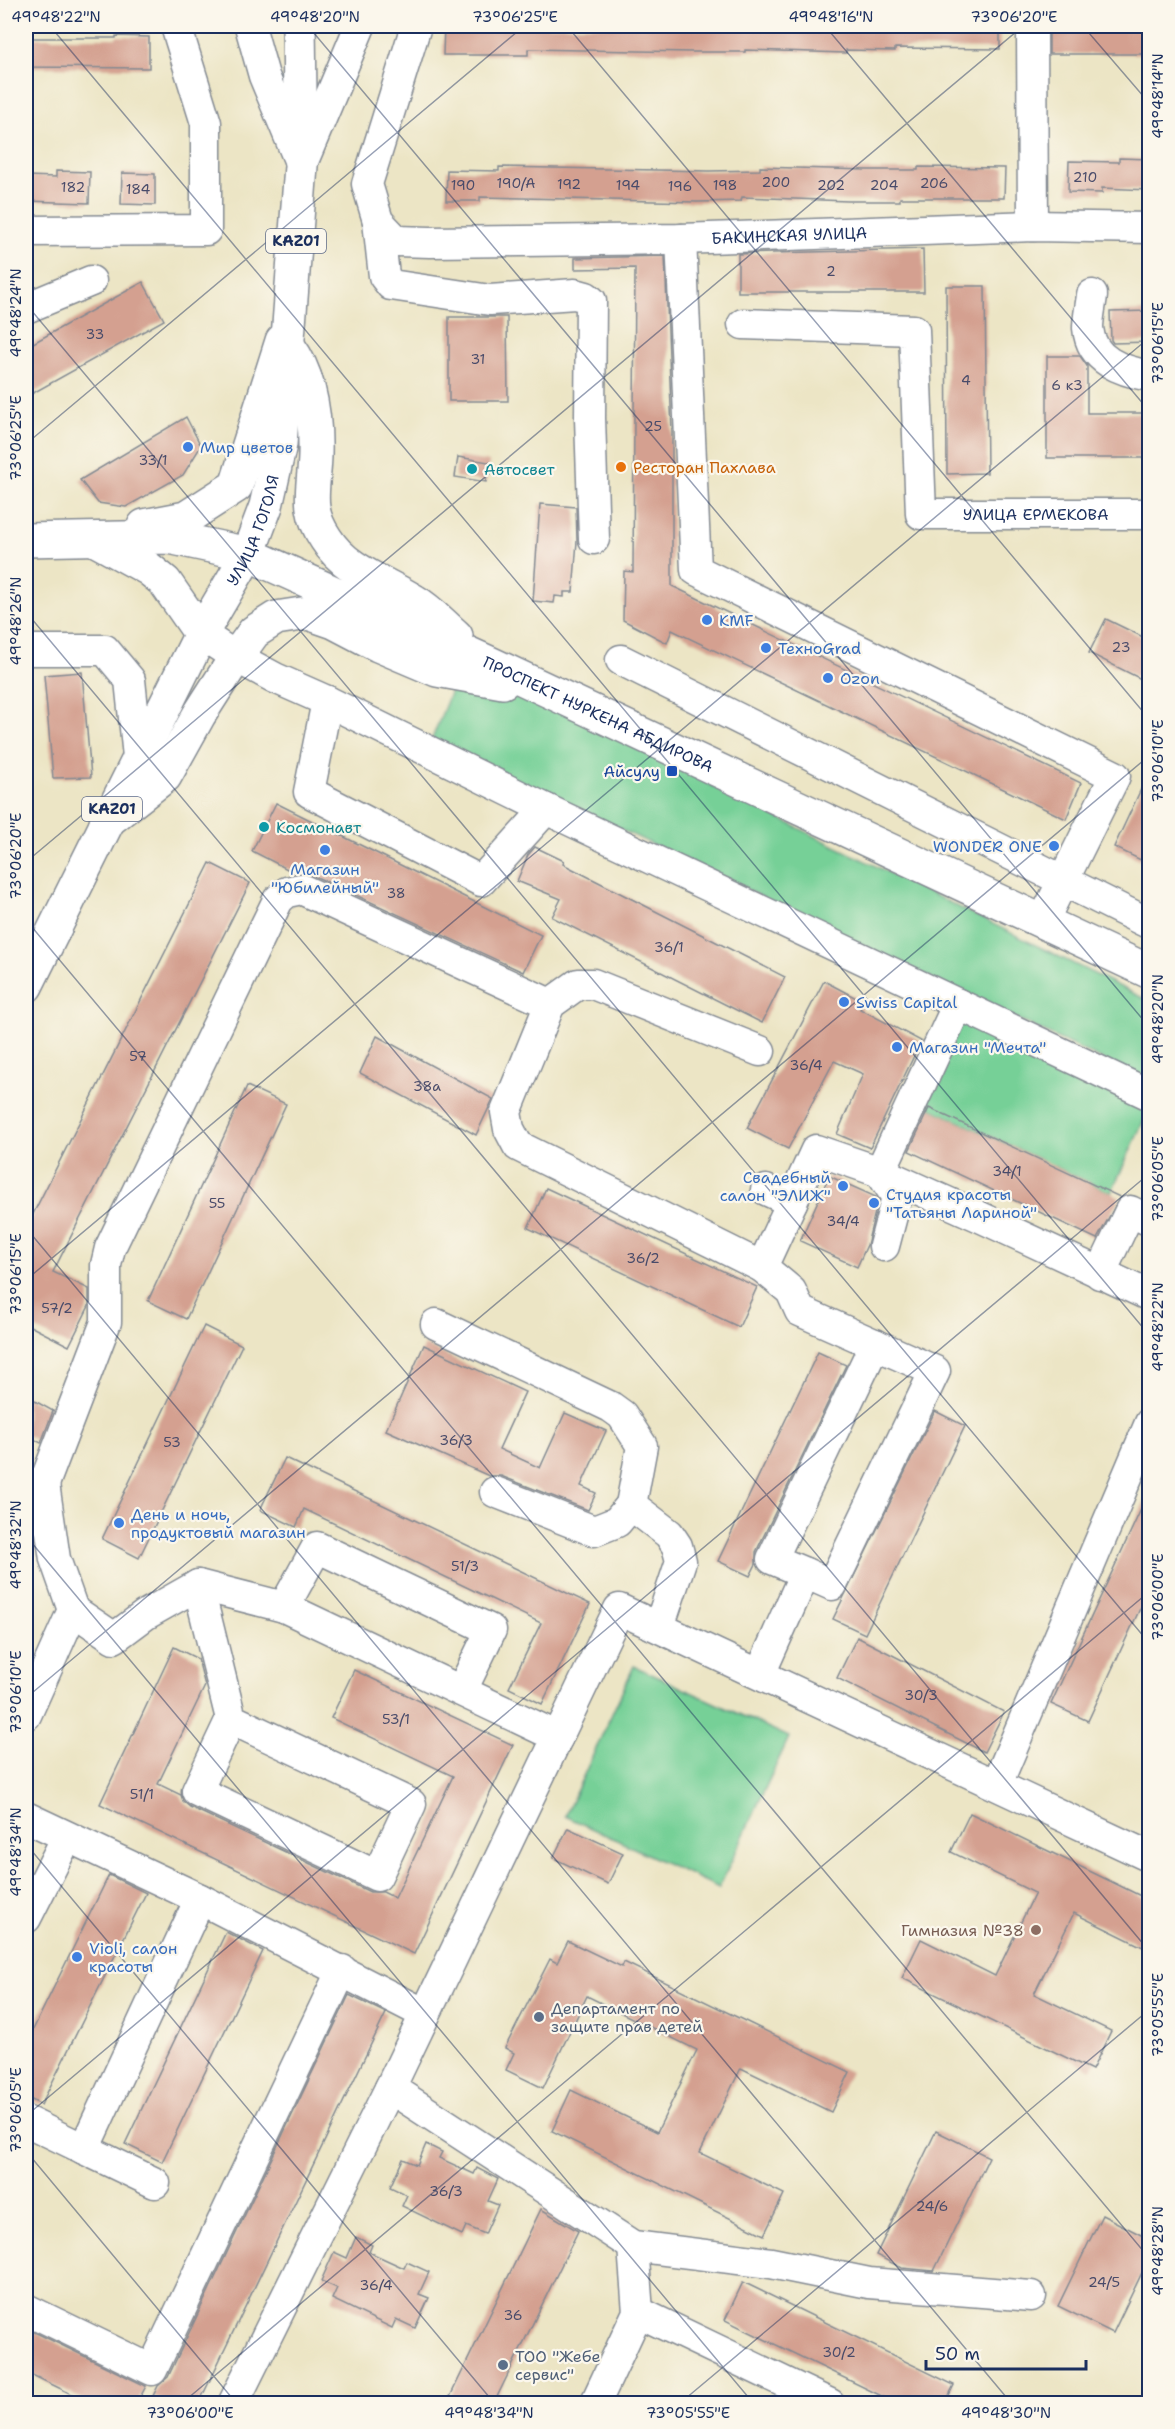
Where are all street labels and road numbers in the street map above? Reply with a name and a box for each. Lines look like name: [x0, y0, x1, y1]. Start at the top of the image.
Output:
street label: БАКИНСКАЯ УЛИЦА: [711, 222, 868, 248]
road number: KАZ01: [266, 229, 326, 253]
street label: УЛИЦА ГОГОЛЯ: [221, 473, 283, 589]
street label: УЛИЦА ЕРМЕКОВА: [963, 504, 1109, 525]
street label: ПРОСПЕКТ НУРКЕНА АБДИРОВА: [480, 651, 717, 777]
road number: KАZ01: [82, 797, 142, 821]

